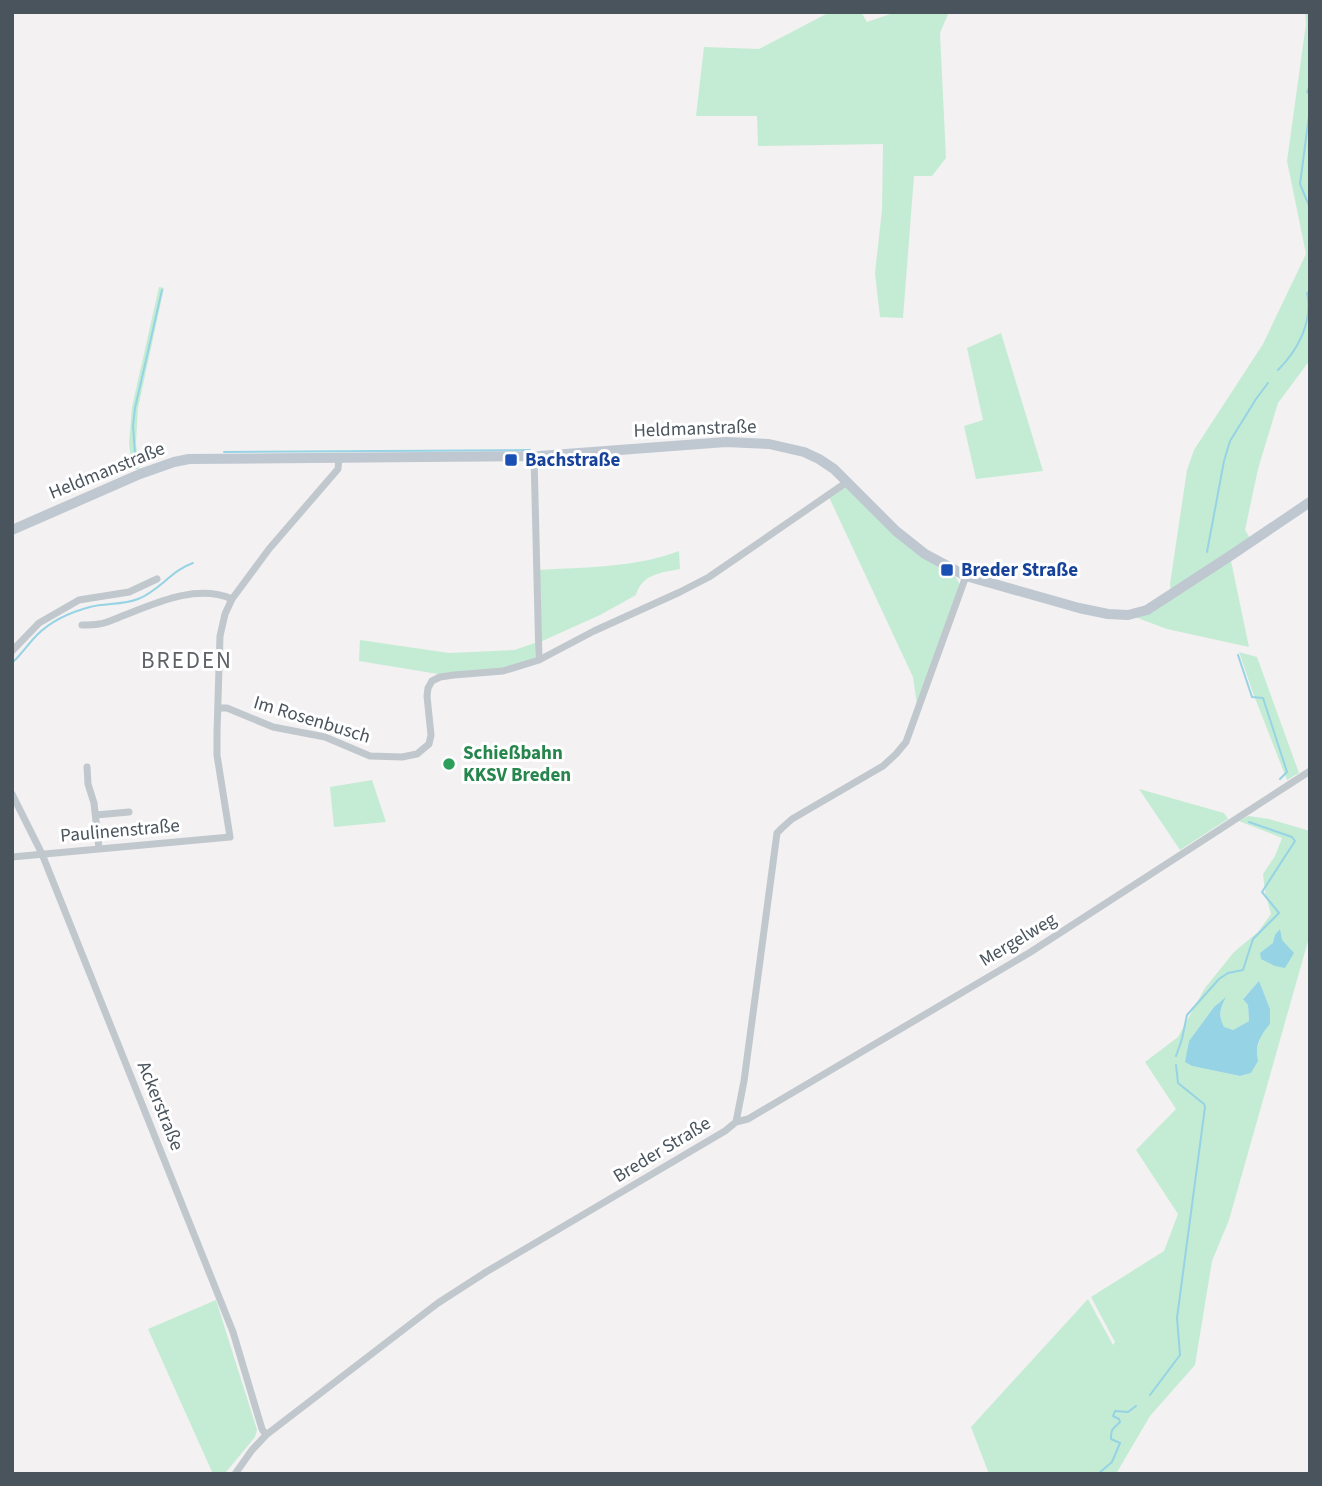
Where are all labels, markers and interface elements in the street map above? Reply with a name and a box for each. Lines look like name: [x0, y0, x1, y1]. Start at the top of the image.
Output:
street label: Heldmanstraße: [633, 413, 757, 445]
street label: Heldmanstraße: [45, 435, 169, 507]
place label: Bachstraße: [525, 447, 621, 474]
marker: Bachstraße: [503, 452, 519, 468]
place label: Breder Straße: [961, 557, 1078, 584]
marker: Breder Straße: [939, 562, 955, 578]
district label: BREDEN: [141, 644, 233, 677]
street label: Im Rosenbusch: [250, 689, 374, 751]
place label: Schießbahn KKSV Breden: [463, 740, 571, 789]
marker: Schießbahn KKSV Breden: [441, 756, 457, 772]
street label: Paulinenstraße: [59, 812, 181, 850]
street label: Mergelweg: [974, 906, 1062, 974]
street label: Ackerstraße: [130, 1057, 190, 1155]
street label: Breder Straße: [608, 1110, 716, 1190]

